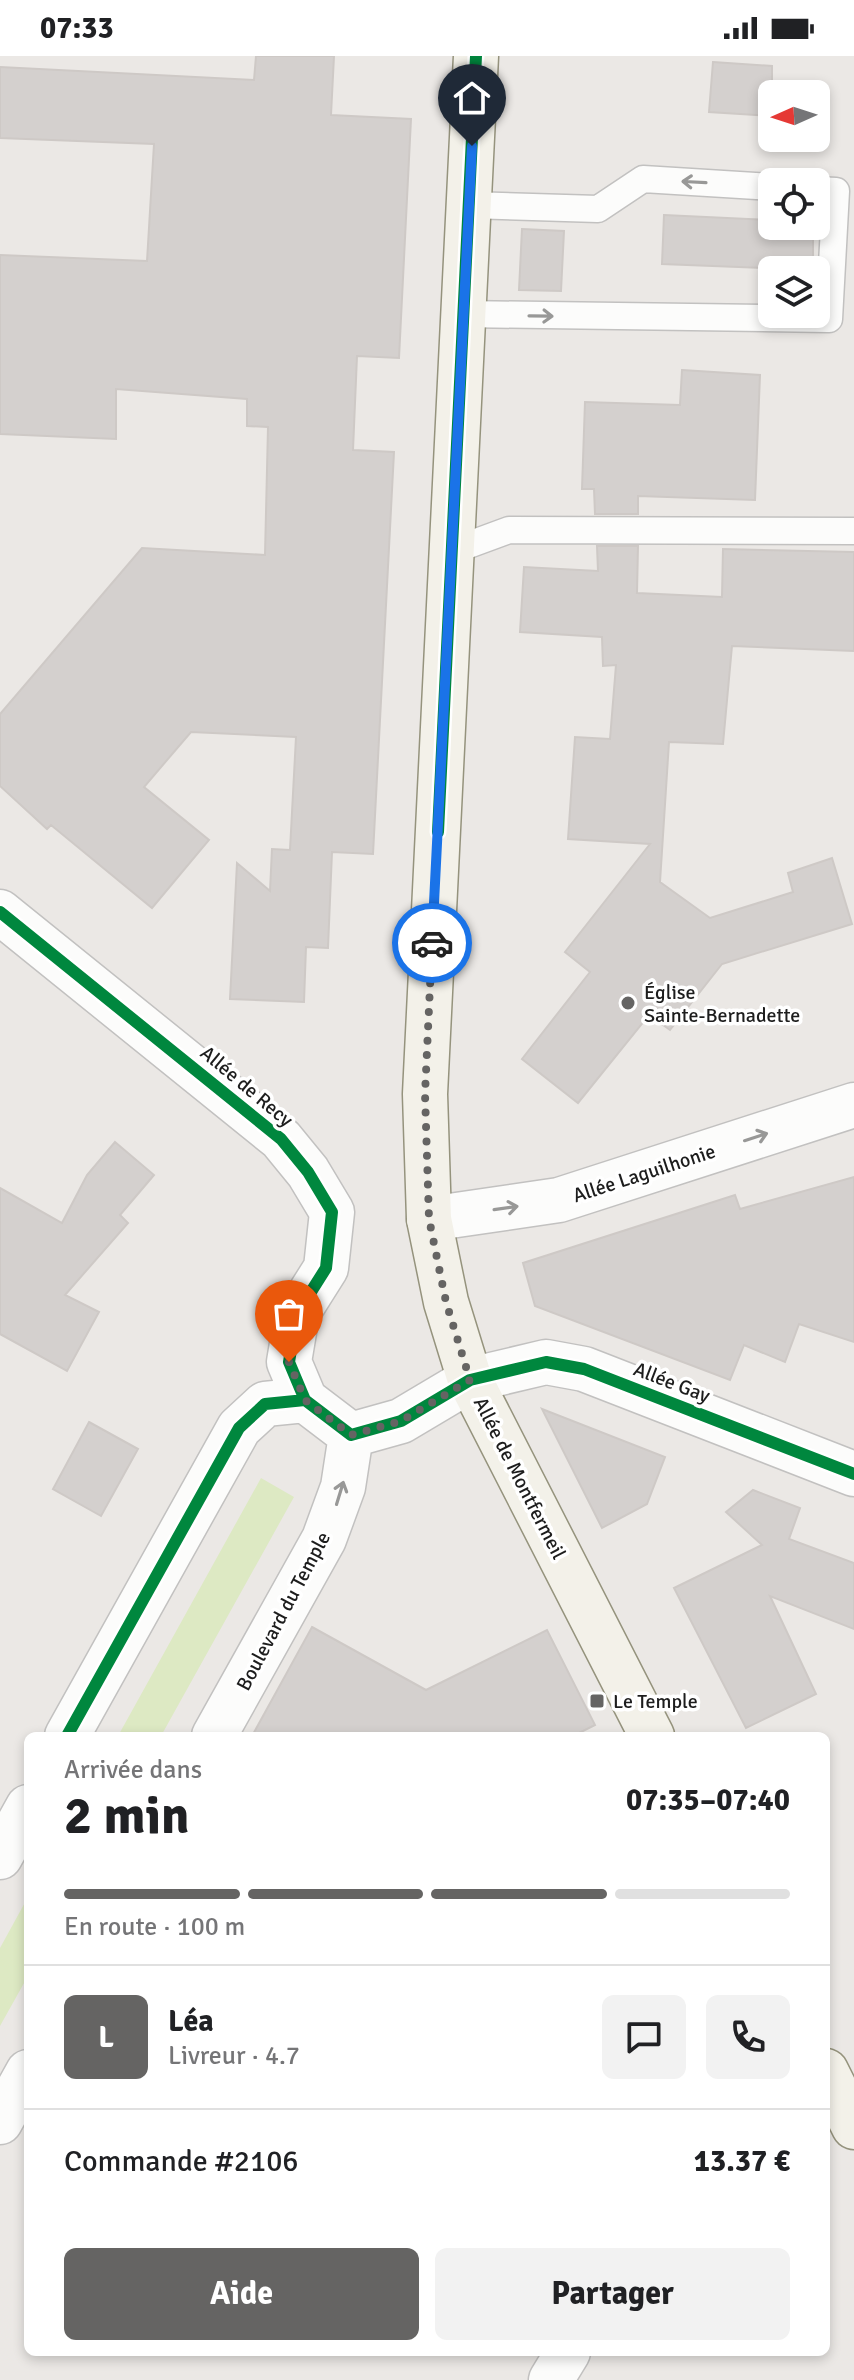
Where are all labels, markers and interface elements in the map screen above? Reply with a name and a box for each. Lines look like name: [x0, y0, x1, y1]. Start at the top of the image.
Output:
text: 07:33: [40, 10, 114, 47]
pin: [438, 64, 506, 146]
icon: home: [450, 76, 494, 120]
north arrow: [758, 80, 830, 152]
map controls: [758, 80, 830, 328]
button: locate: [758, 168, 830, 240]
one-way arrow: [681, 174, 708, 189]
button: layers: [758, 256, 830, 328]
one-way arrow: [527, 308, 554, 324]
courier: [392, 903, 472, 983]
icon: car: [410, 921, 454, 965]
place label: Église Sainte-Bernadette: [644, 980, 800, 1028]
marker: Église Sainte-Bernadette: [619, 994, 637, 1012]
street label: Allée de Recy: [195, 1040, 299, 1133]
one-way arrow: [742, 1129, 768, 1144]
street label: Allée Laguilhonie: [570, 1139, 719, 1208]
one-way arrow: [493, 1200, 518, 1215]
pin: [255, 1280, 323, 1362]
icon: bag: [267, 1292, 311, 1336]
street label: Allée Gay: [630, 1356, 714, 1409]
street label: Allée de Montfermeil: [468, 1393, 571, 1564]
one-way arrow: [333, 1481, 348, 1507]
street label: Boulevard du Temple: [231, 1527, 336, 1695]
place label: Le Temple: [613, 1689, 698, 1714]
marker: Le Temple: [588, 1692, 606, 1710]
text: Arrivée dans: [64, 1754, 202, 1786]
text: 07:35–07:40: [626, 1782, 790, 1819]
text: 2 min: [64, 1784, 190, 1848]
text: En route · 100 m: [64, 1911, 245, 1943]
button: chat: [602, 1995, 686, 2079]
button: phone: [706, 1995, 790, 2079]
text: Léa: [168, 2003, 214, 2040]
text: L: [98, 2019, 114, 2056]
text: Livreur · 4.7: [168, 2040, 300, 2072]
text: Commande #2106: [64, 2143, 299, 2180]
text: 13.37 €: [694, 2143, 790, 2180]
button: Aide: [64, 2248, 419, 2340]
button: Partager: [435, 2248, 790, 2340]

